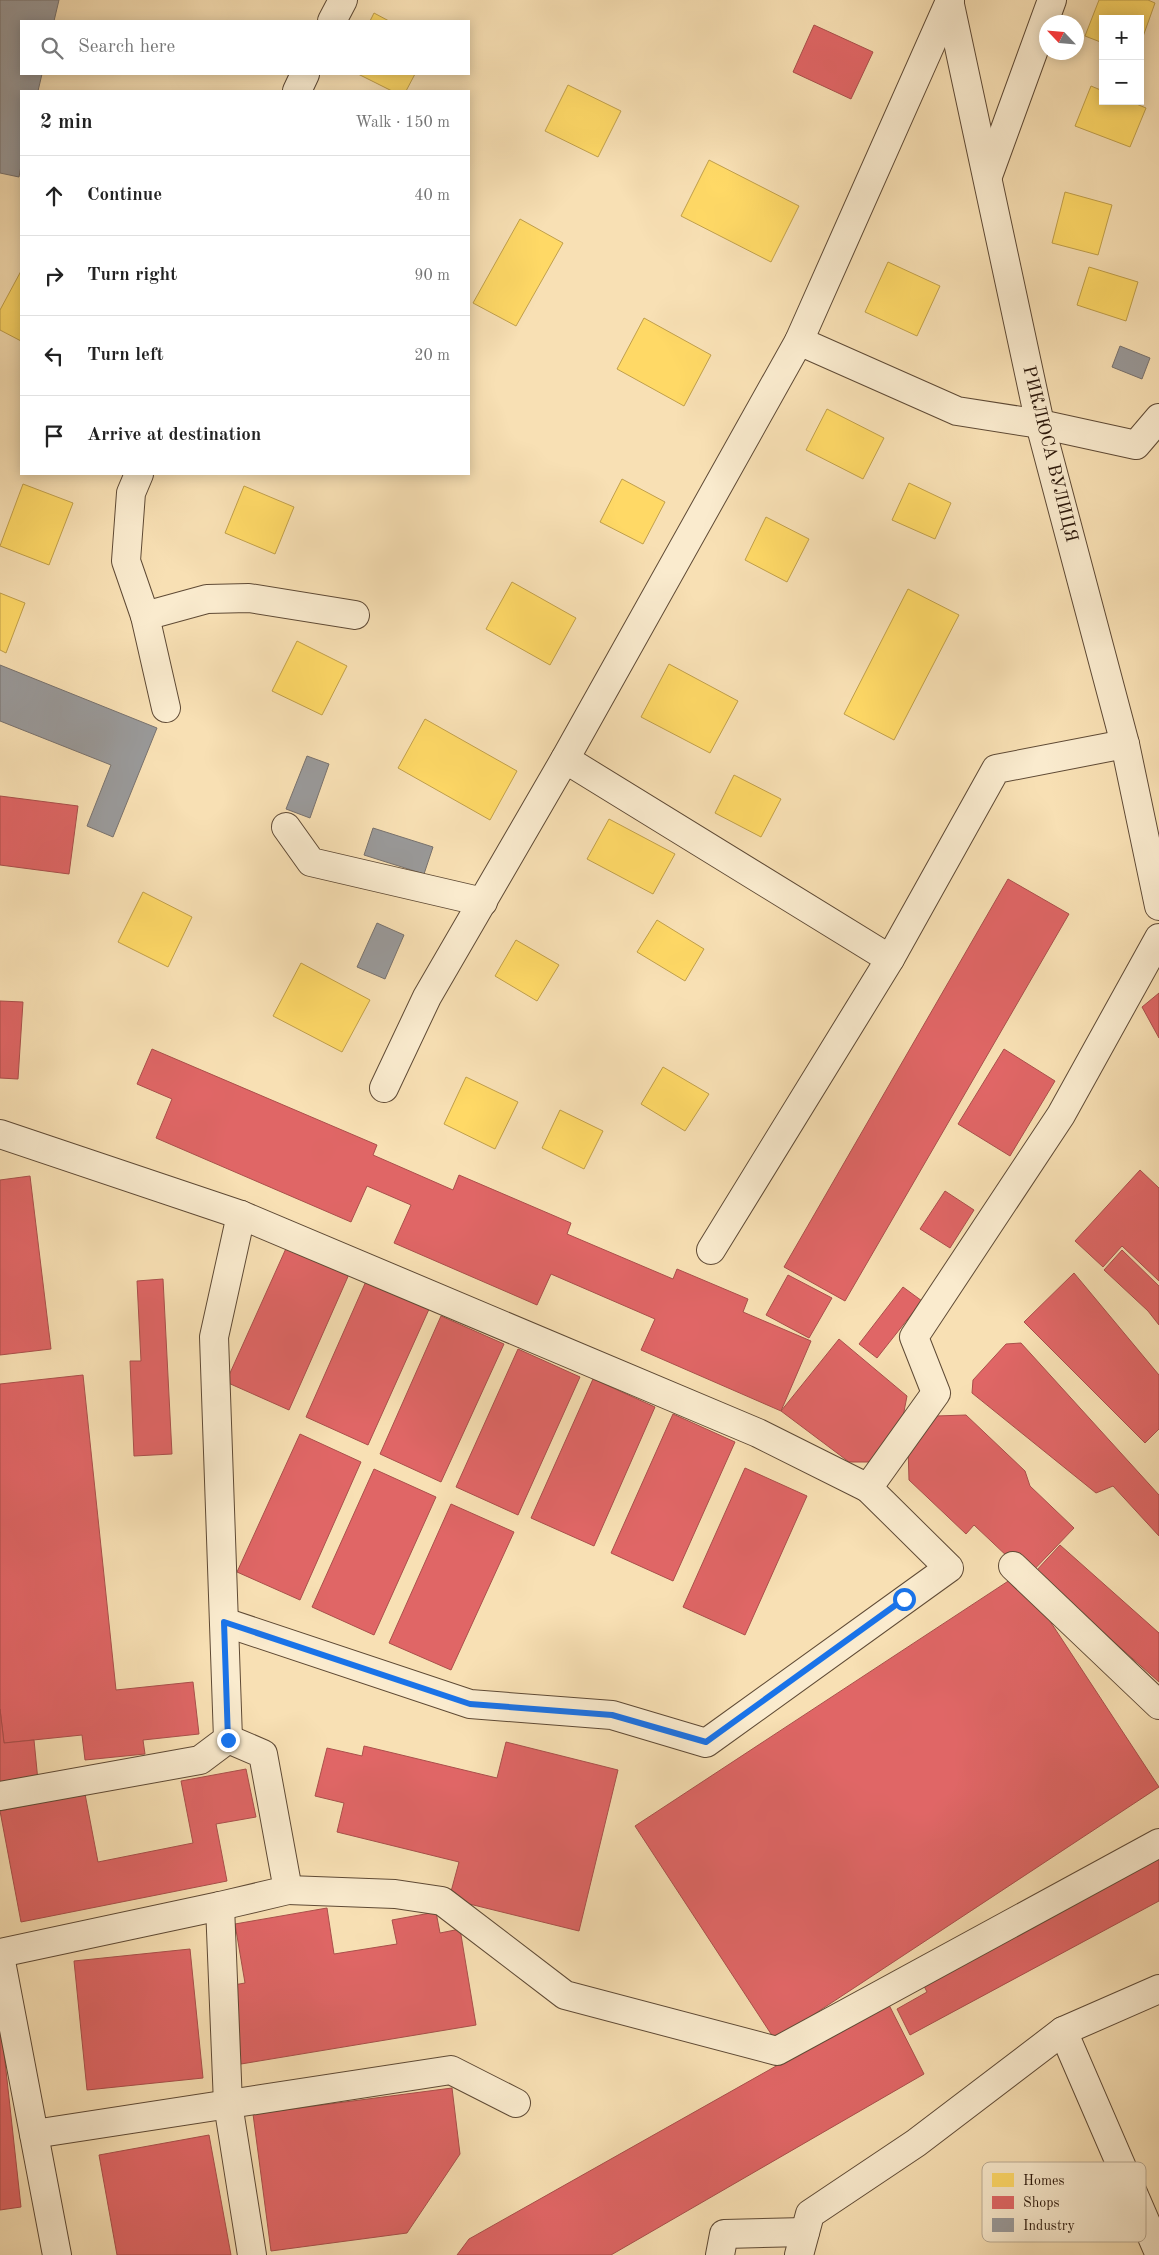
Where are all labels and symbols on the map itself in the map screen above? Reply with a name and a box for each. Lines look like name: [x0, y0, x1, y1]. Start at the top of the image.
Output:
north arrow: [1039, 15, 1084, 60]
street label: РИКЛЮСА ВУЛИЦЯ: [1019, 364, 1081, 544]
route start: [893, 1588, 916, 1611]
route end: [217, 1729, 240, 1752]
legend: [982, 2162, 1146, 2242]
text: Homes: [1023, 2174, 1065, 2188]
text: Shops: [1023, 2196, 1060, 2210]
text: Industry: [1023, 2219, 1076, 2233]

